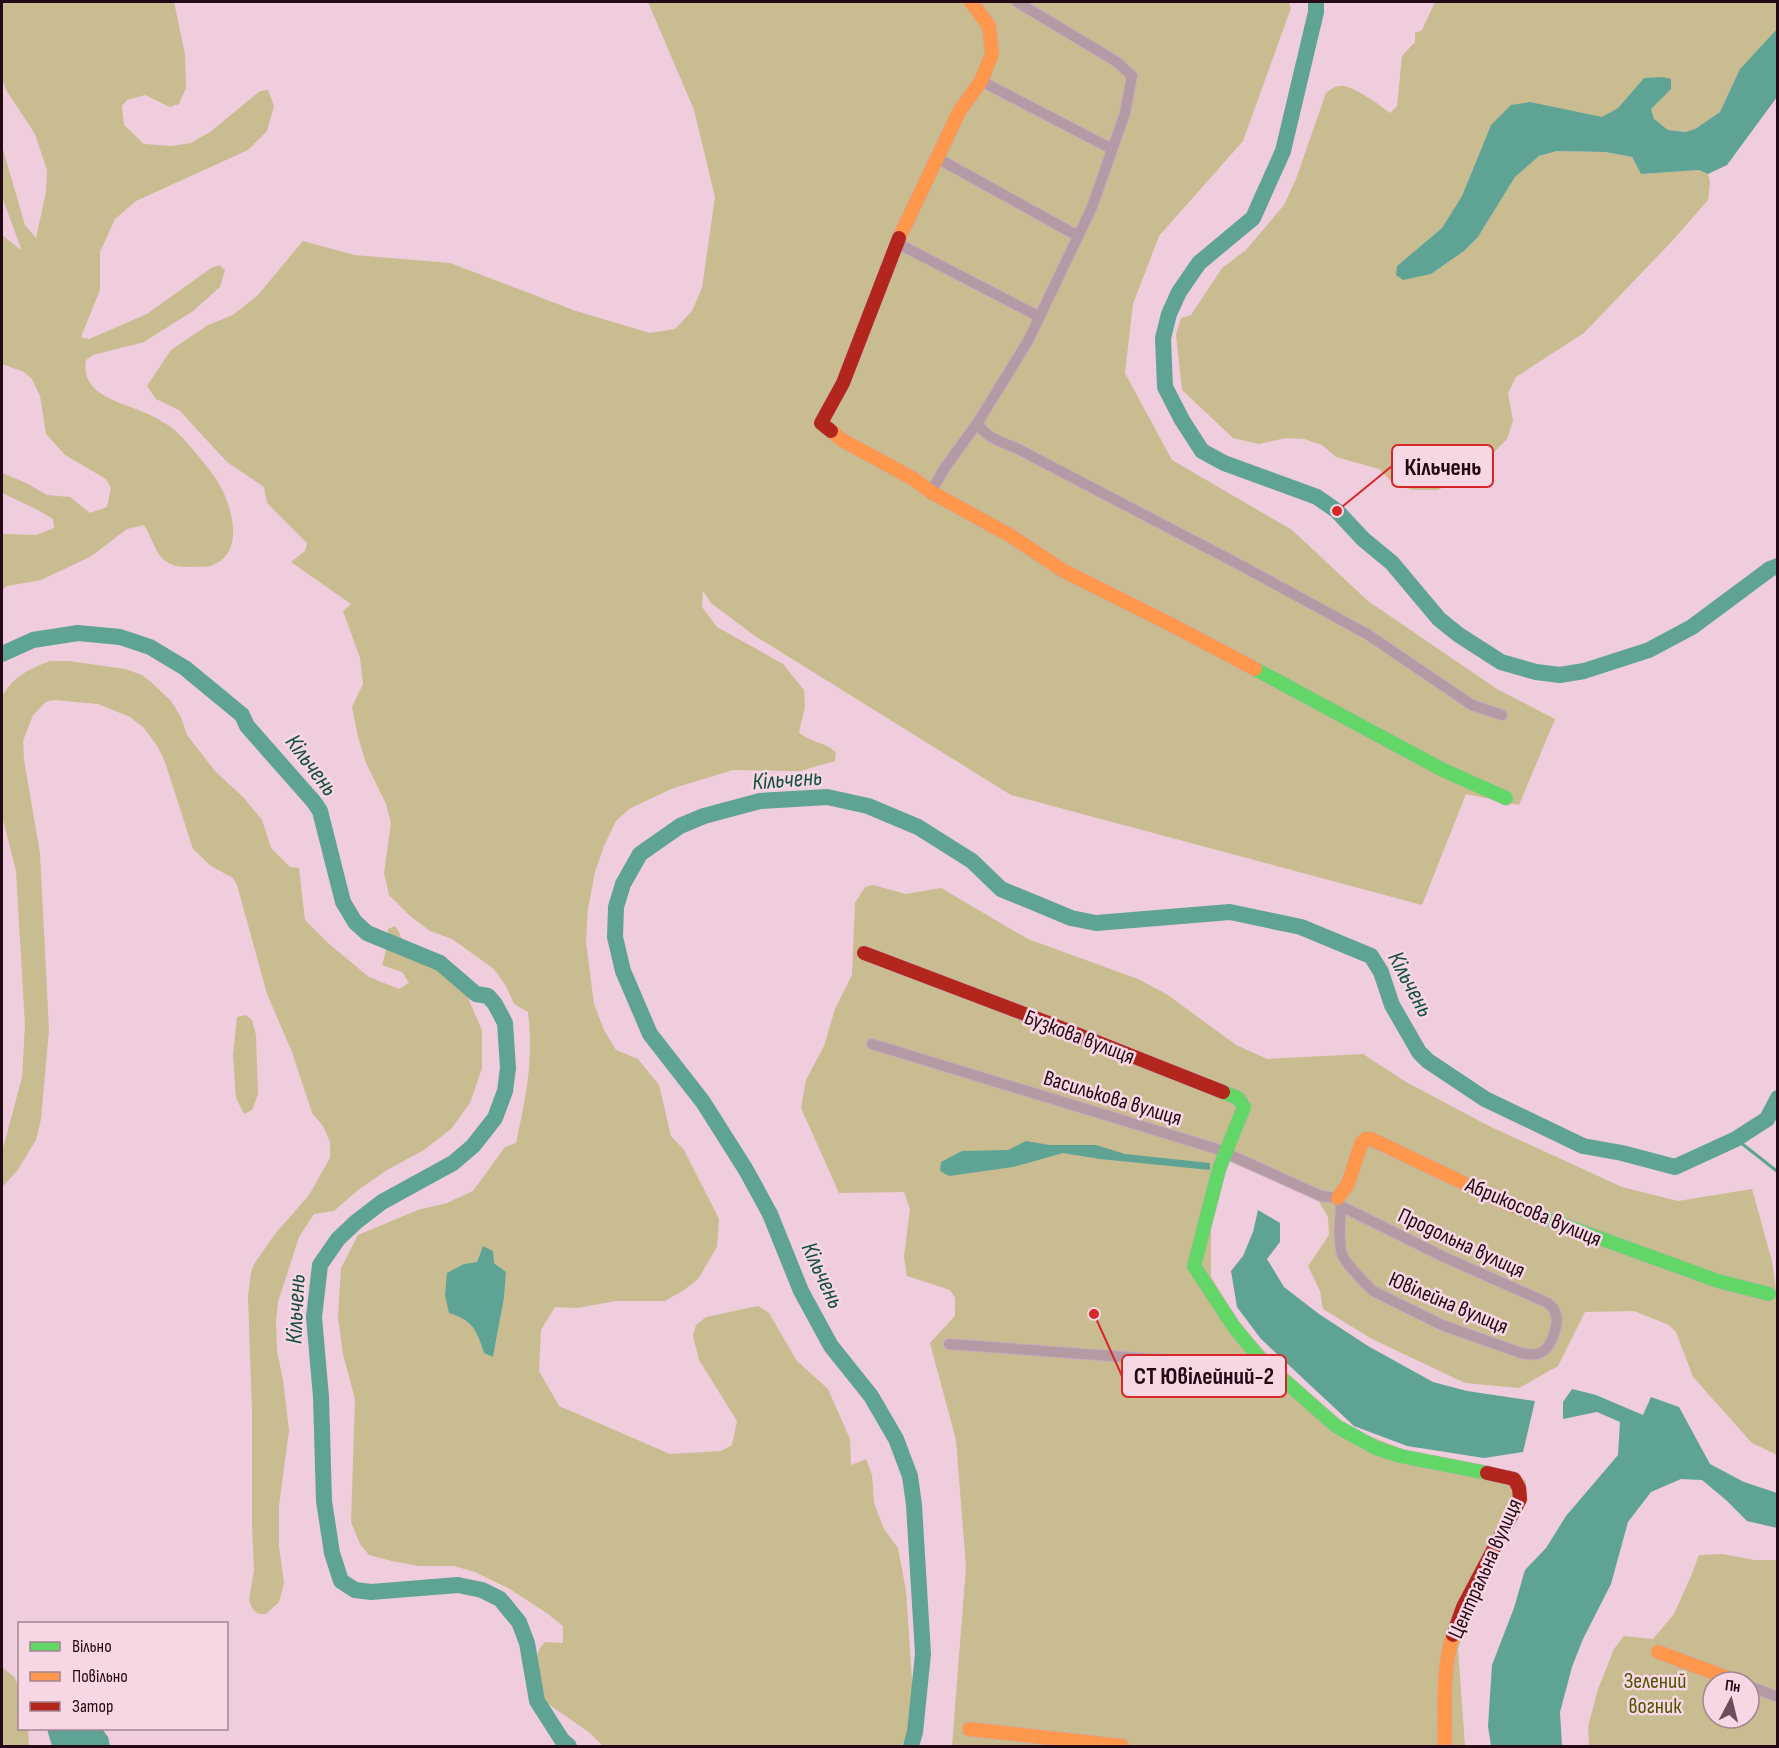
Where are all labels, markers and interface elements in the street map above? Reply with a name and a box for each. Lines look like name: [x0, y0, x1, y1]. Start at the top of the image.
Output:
callout: Кільчень: [1392, 445, 1493, 487]
text: Кільчень: [1405, 453, 1481, 482]
water label: Кільчень: [279, 729, 344, 802]
water label: Кільчень: [751, 763, 823, 796]
water label: Кільчень: [1381, 947, 1440, 1022]
street label: Бузкова вулиця: [1020, 1004, 1139, 1071]
street label: Василькова вулиця: [1040, 1065, 1185, 1132]
street label: Абрикосова вулиця: [1460, 1171, 1605, 1253]
street label: Продольна вулиця: [1393, 1202, 1529, 1285]
water label: Кільчень: [795, 1237, 850, 1313]
street label: Ювілейна вулиця: [1385, 1266, 1512, 1341]
water label: Кільчень: [279, 1273, 312, 1345]
callout: СT Ювілейний-2: [1122, 1355, 1286, 1397]
text: СT Ювілейний-2: [1134, 1362, 1274, 1391]
street label: Центральна вулиця: [1442, 1494, 1528, 1643]
legend: [18, 1622, 228, 1730]
text: Вільно: [72, 1636, 112, 1657]
text: Повільно: [72, 1666, 128, 1687]
park label: Зелений вогник: [1624, 1668, 1686, 1720]
north arrow: [1701, 1670, 1761, 1730]
text: Пн: [1724, 1676, 1741, 1697]
text: Затор: [72, 1696, 113, 1717]

